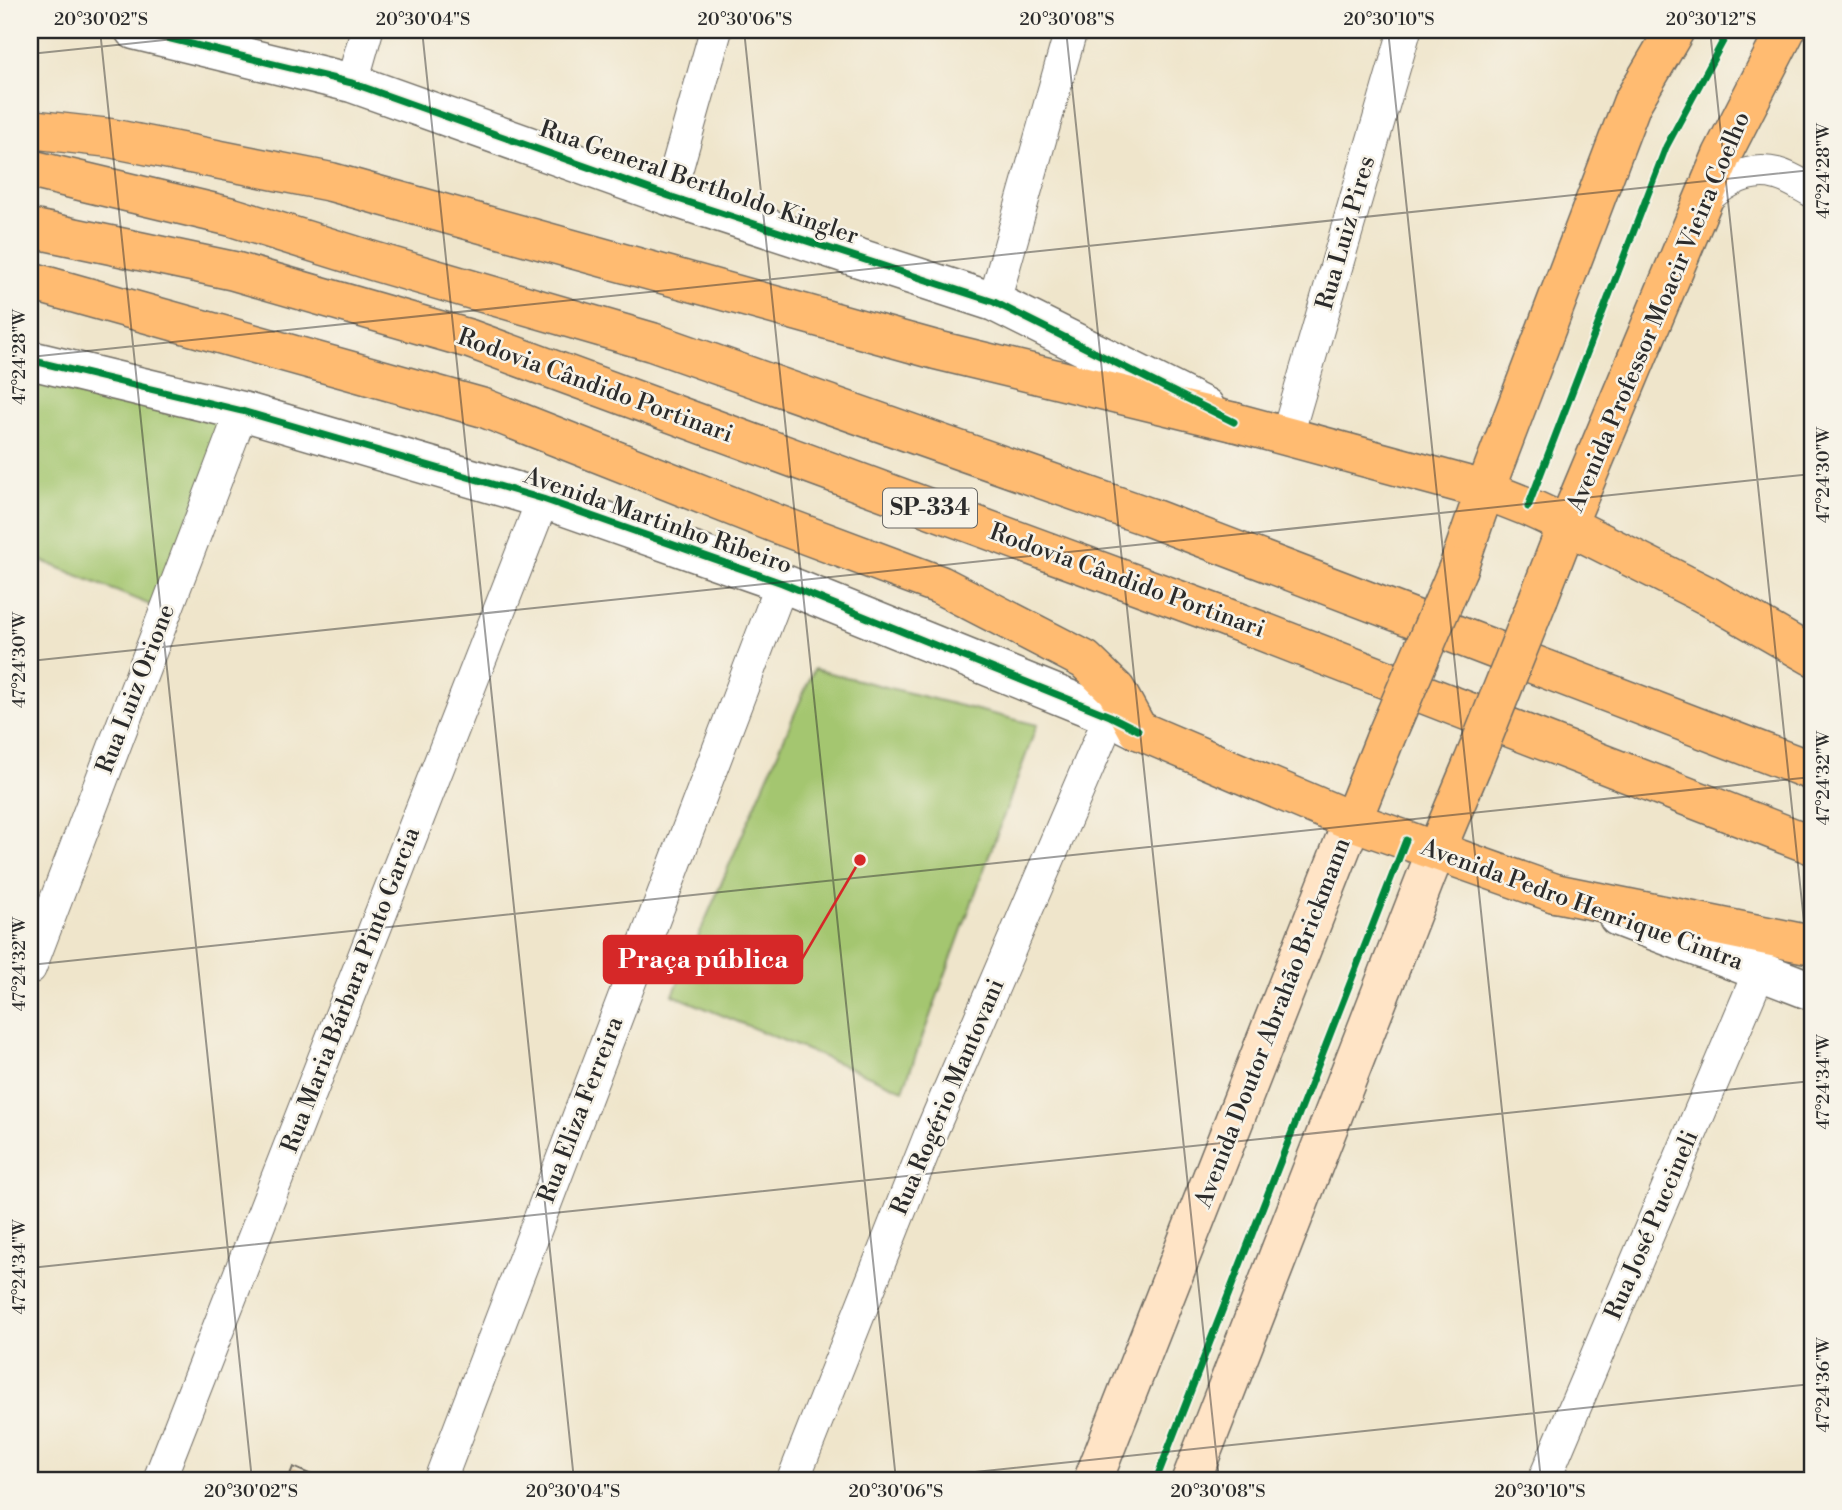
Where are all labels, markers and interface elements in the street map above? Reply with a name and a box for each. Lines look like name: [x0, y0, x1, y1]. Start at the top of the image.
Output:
text: 20°30'02"S: [54, 8, 148, 31]
text: 20°30'04"S: [376, 8, 470, 31]
text: 20°30'06"S: [698, 8, 792, 31]
text: 20°30'08"S: [1019, 8, 1115, 31]
text: 20°30'10"S: [1343, 8, 1435, 31]
text: 20°30'12"S: [1666, 8, 1756, 31]
street label: Avenida Professor Moacir Vieira Coelho: [1560, 107, 1757, 518]
street label: Rua General Bertholdo Kingler: [535, 114, 863, 252]
text: 47°24'28"W: [1812, 123, 1835, 219]
street label: Rua Luiz Pires: [1310, 153, 1382, 313]
text: 47°24'28"W: [8, 309, 31, 405]
street label: Rodovia Cândido Portinari: [453, 322, 737, 450]
text: 47°24'30"W: [1812, 426, 1835, 523]
street label: Avenida Martinho Ribeiro: [519, 461, 796, 581]
road number: SP-334: [883, 488, 977, 528]
street label: Rodovia Cândido Portinari: [985, 517, 1269, 645]
street label: Rua Luiz Orione: [90, 600, 182, 778]
text: 47°24'30"W: [8, 611, 31, 708]
text: 47°24'32"W: [1812, 730, 1835, 825]
street label: Rua Maria Bárbara Pinto Garcia: [275, 822, 427, 1157]
street label: Avenida Pedro Henrique Cintra: [1416, 832, 1748, 978]
street label: Avenida Doutor Abrahão Brickmann: [1188, 834, 1358, 1213]
text: 47°24'32"W: [8, 916, 31, 1011]
callout: Praça pública: [604, 936, 802, 983]
text: Praça pública: [618, 944, 789, 976]
street label: Rua Rogério Mantovani: [885, 974, 1011, 1220]
street label: Rua Eliza Ferreira: [532, 1012, 631, 1207]
text: 47°24'34"W: [1812, 1034, 1835, 1130]
street label: Rua José Puccineli: [1599, 1126, 1705, 1324]
text: 47°24'34"W: [8, 1219, 31, 1315]
text: 47°24'36"W: [1812, 1337, 1835, 1433]
text: 20°30'02"S: [204, 1480, 298, 1503]
text: 20°30'04"S: [526, 1480, 620, 1503]
text: 20°30'06"S: [849, 1480, 943, 1503]
text: 20°30'08"S: [1170, 1480, 1266, 1503]
text: 20°30'10"S: [1494, 1480, 1586, 1503]

